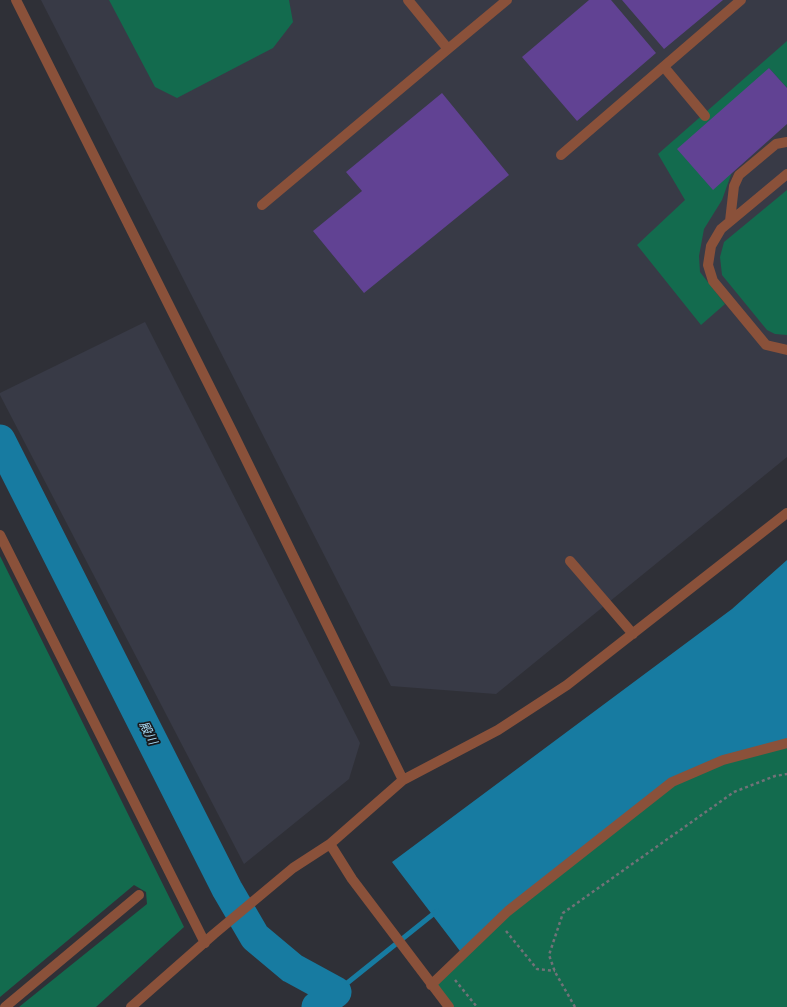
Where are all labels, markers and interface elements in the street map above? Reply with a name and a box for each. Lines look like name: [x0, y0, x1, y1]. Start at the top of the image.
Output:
water label: 殿川: [136, 719, 160, 747]

